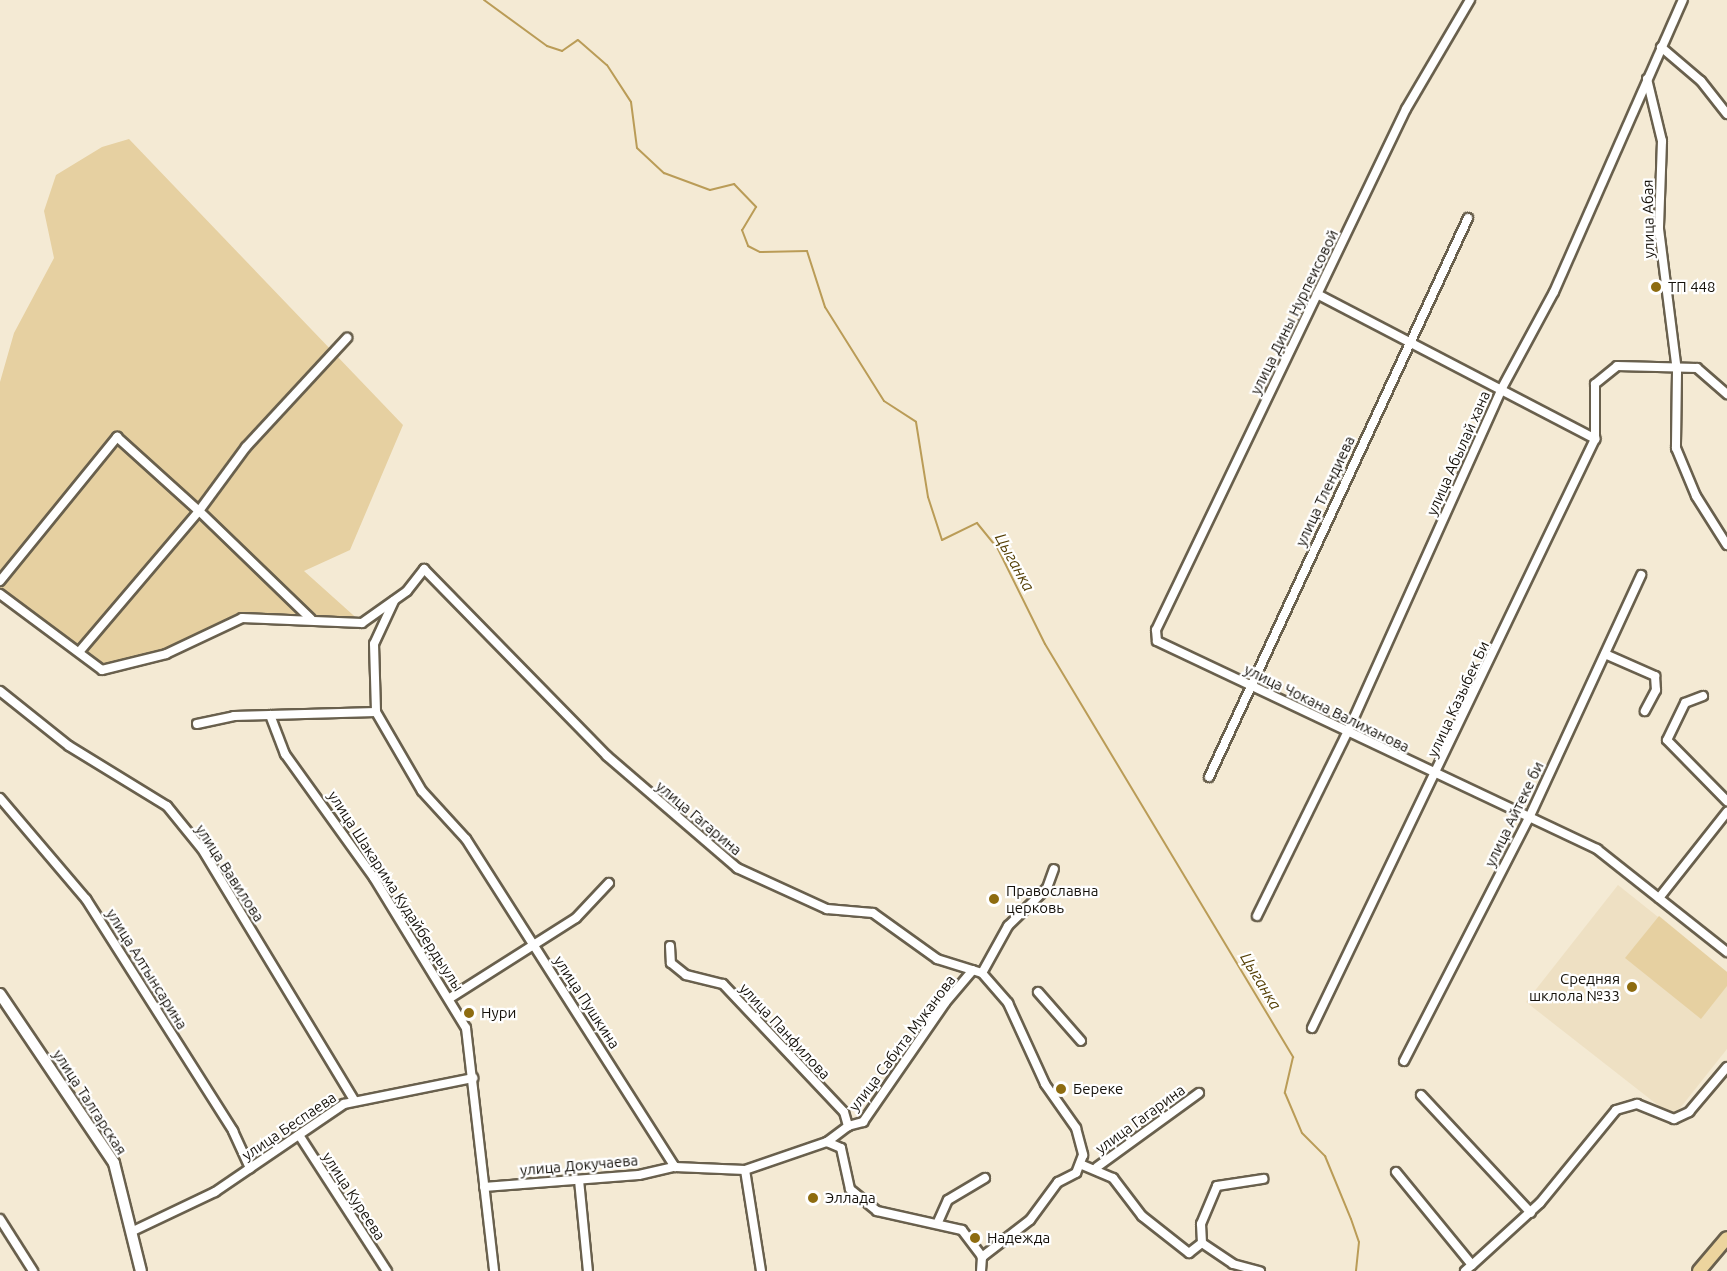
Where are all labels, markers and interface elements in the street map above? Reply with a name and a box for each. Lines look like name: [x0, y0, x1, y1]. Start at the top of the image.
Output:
street label: улица Абая: [1638, 179, 1658, 259]
street label: улица Дины Нурпеисовой: [1246, 227, 1342, 397]
place label: ТП 448: [1668, 278, 1716, 296]
marker: ТП 448: [1649, 280, 1663, 294]
street label: улица Абылай хана: [1422, 388, 1494, 518]
street label: улица Тлендиева: [1292, 433, 1358, 549]
water label: Цыганка: [991, 530, 1039, 594]
street label: улица Казыбек Би: [1423, 638, 1493, 760]
street label: улица Чокана Валиханова: [1241, 660, 1413, 756]
street label: улица Айтеке би: [1481, 758, 1547, 870]
street label: улица Гагарина: [653, 777, 745, 859]
street label: улица Шакарима Кудайбердыулы: [324, 787, 468, 995]
street label: улица Вавилова: [192, 821, 268, 925]
place label: Православна церковь: [1006, 881, 1098, 916]
marker: Православна церковь: [987, 892, 1001, 906]
street label: улица Алтынсарина: [103, 905, 191, 1033]
water label: Цыганка: [1236, 949, 1286, 1013]
street label: улица Пушкина: [550, 952, 624, 1052]
place label: Средняя шклола №33: [1529, 969, 1620, 1004]
street label: улица Сабита Муканова: [845, 971, 959, 1115]
street label: улица Панфилова: [736, 979, 834, 1083]
marker: Средняя шклола №33: [1625, 980, 1639, 994]
place label: Нури: [481, 1004, 516, 1022]
marker: Нури: [462, 1006, 476, 1020]
street label: улица Талгарская: [49, 1046, 131, 1158]
place label: Береке: [1073, 1080, 1123, 1098]
street label: улица Гагарина: [1092, 1080, 1188, 1158]
marker: Береке: [1054, 1082, 1068, 1096]
street label: улица Беспаева: [239, 1088, 339, 1164]
street label: улица Куреева: [319, 1148, 389, 1244]
street label: улица Докучаева: [519, 1151, 639, 1179]
place label: Эллада: [825, 1189, 876, 1207]
marker: Эллада: [806, 1191, 820, 1205]
place label: Надежда: [987, 1229, 1050, 1247]
marker: Надежда: [968, 1231, 982, 1245]

